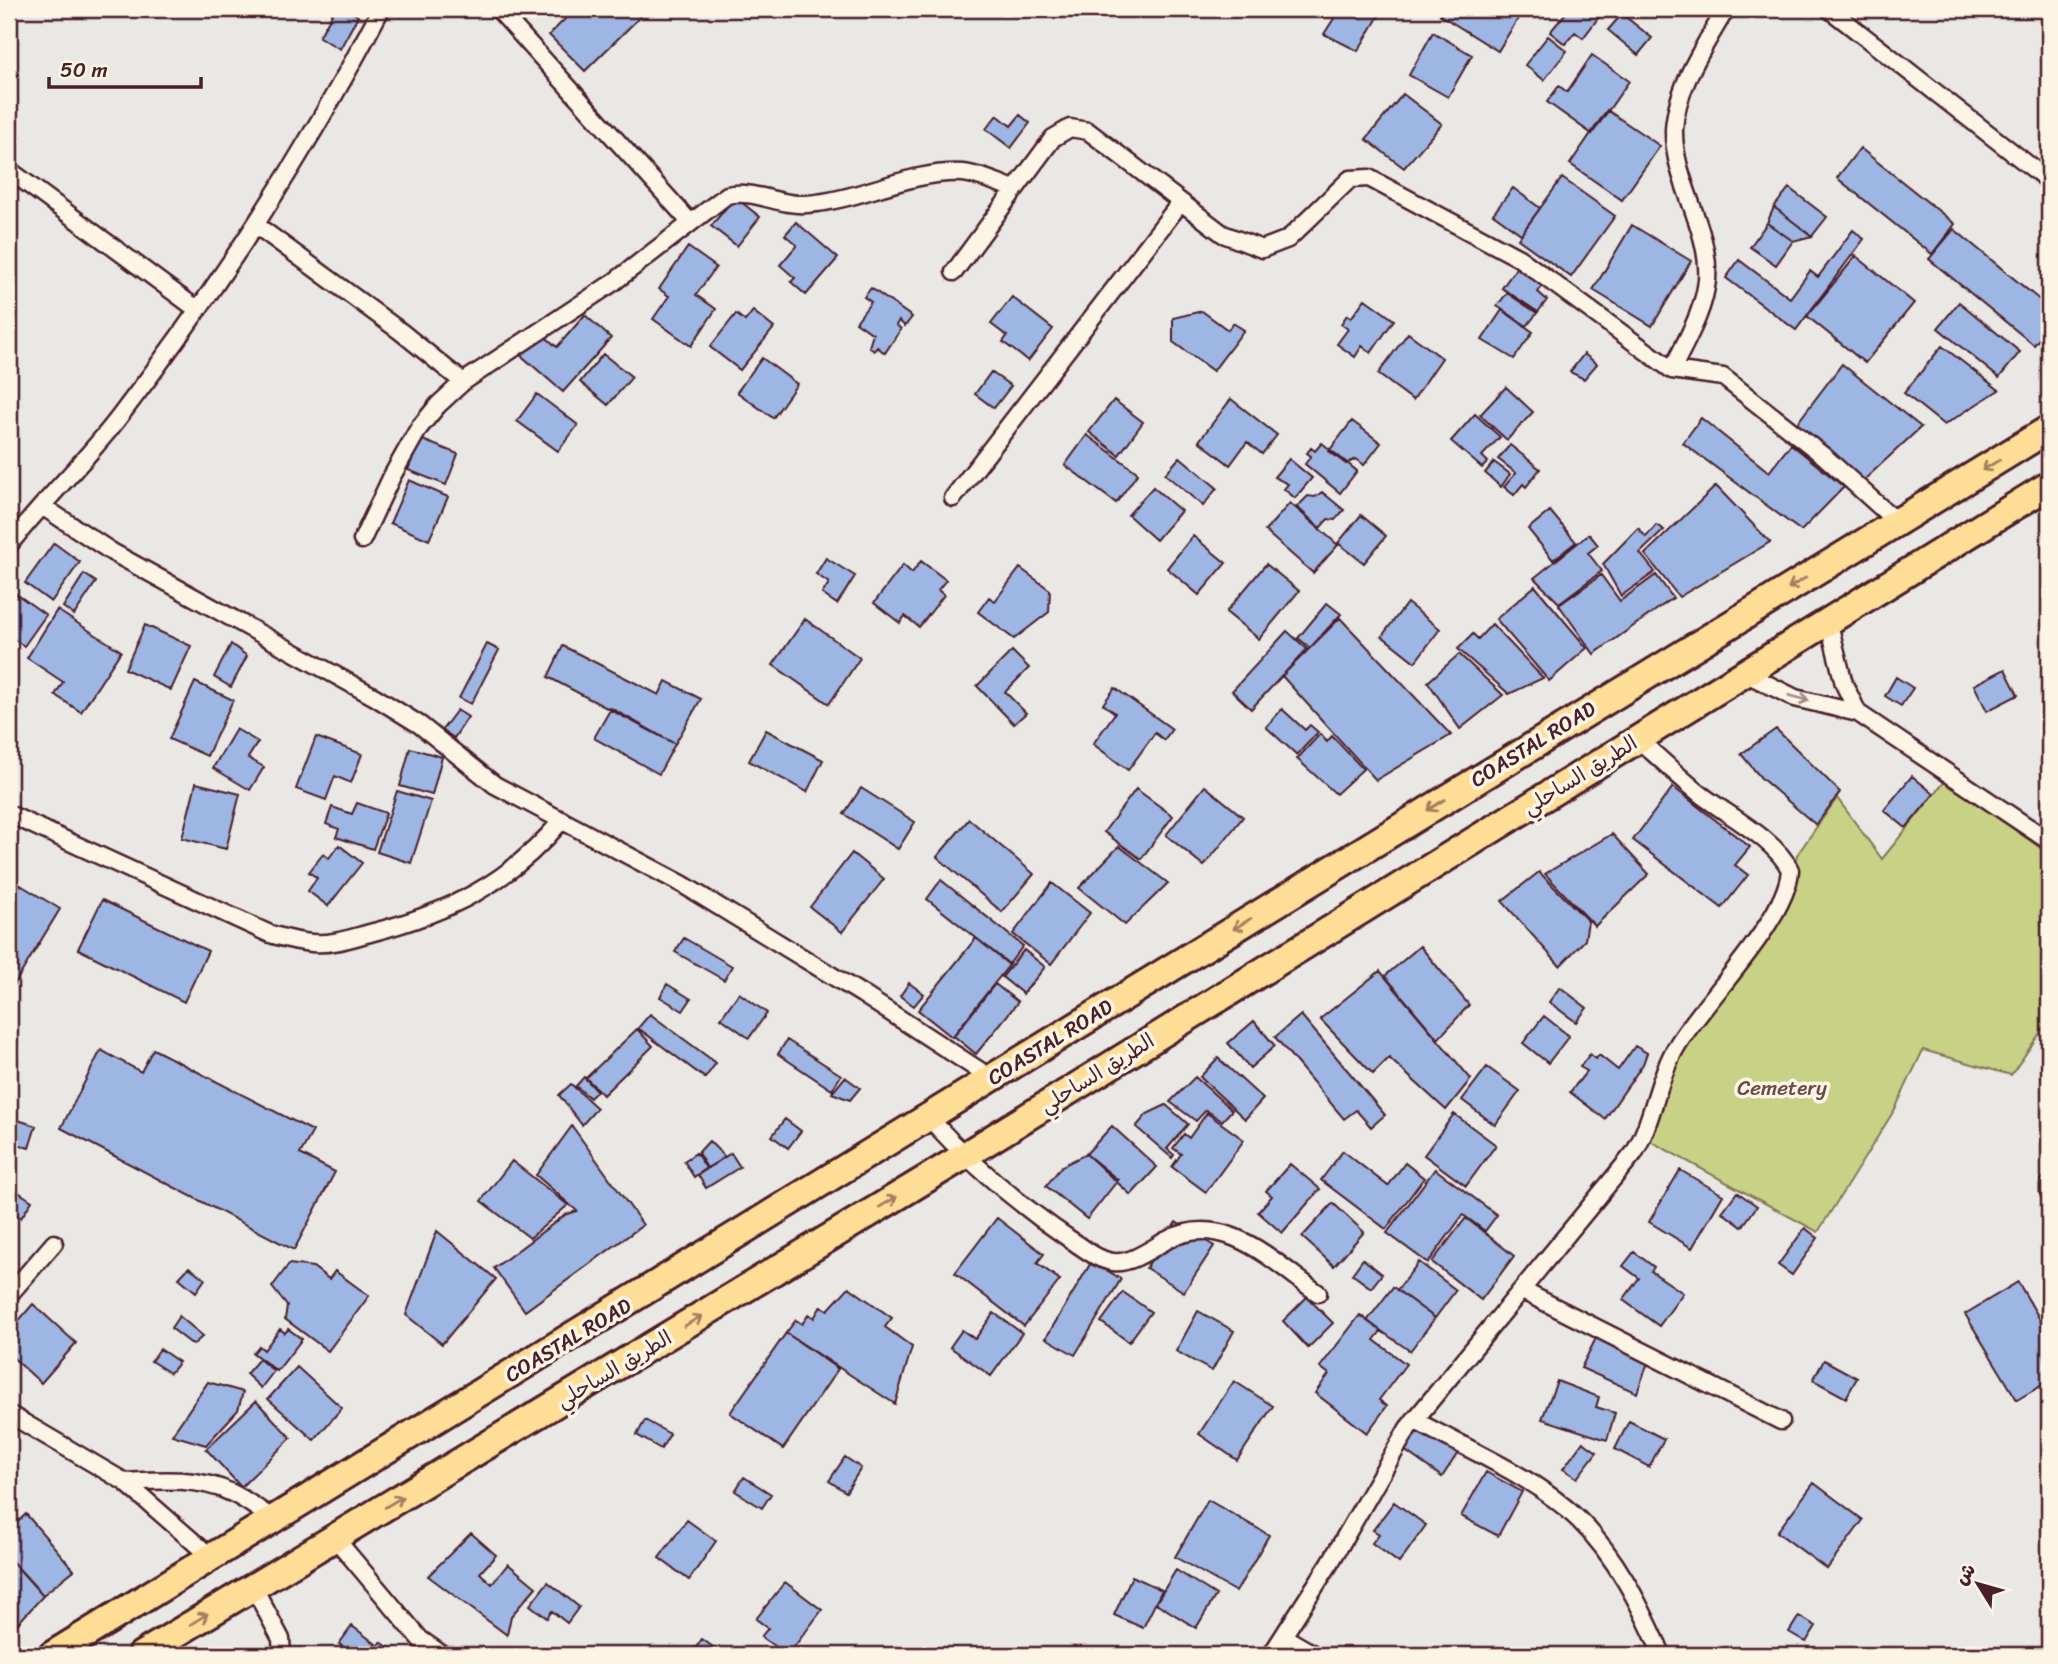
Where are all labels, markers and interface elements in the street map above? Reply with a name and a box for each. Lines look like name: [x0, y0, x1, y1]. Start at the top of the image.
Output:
scale bar: [49, 46, 201, 90]
text: 50 m: [60, 51, 108, 89]
one-way arrow: [1981, 458, 2001, 472]
one-way arrow: [1787, 576, 1807, 590]
street label: COASTAL ROAD: [1462, 690, 1604, 798]
one-way arrow: [1787, 692, 1809, 705]
street label: الطريق الساحلي: [1515, 724, 1645, 826]
one-way arrow: [1426, 798, 1446, 812]
one-way arrow: [1232, 917, 1252, 931]
street label: COASTAL ROAD: [979, 988, 1121, 1096]
street label: الطريق الساحلي: [1032, 1022, 1162, 1124]
park label: Cemetery: [1737, 1069, 1827, 1107]
one-way arrow: [877, 1195, 897, 1209]
street label: COASTAL ROAD: [497, 1287, 639, 1393]
one-way arrow: [683, 1313, 703, 1327]
street label: الطريق الساحلي: [548, 1319, 680, 1419]
one-way arrow: [384, 1495, 404, 1509]
north arrow: [1942, 1548, 2012, 1618]
text: ش: [1945, 1556, 1984, 1592]
one-way arrow: [189, 1612, 209, 1626]

